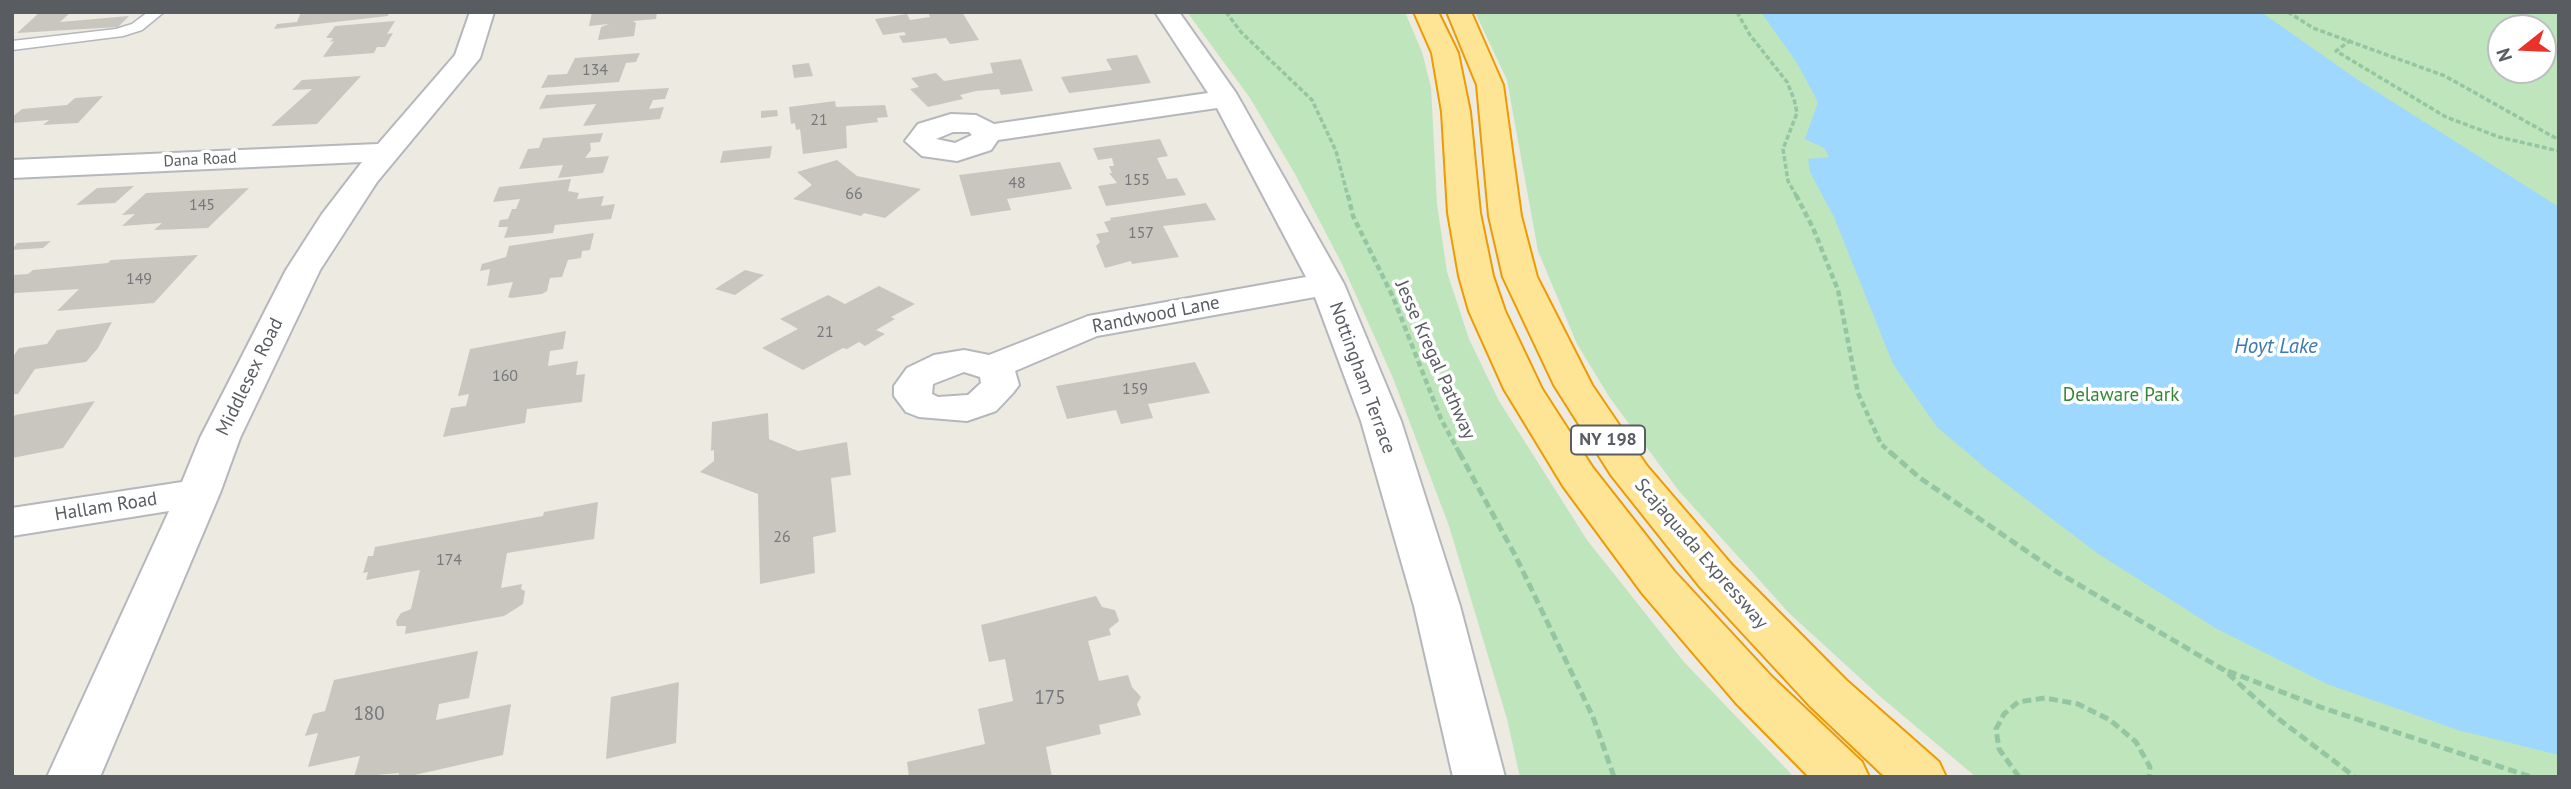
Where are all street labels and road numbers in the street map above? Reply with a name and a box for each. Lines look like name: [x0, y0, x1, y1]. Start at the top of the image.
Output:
street label: Dana Road: [163, 148, 237, 172]
street label: Jesse Kregal Pathway: [1390, 277, 1480, 443]
street label: Randwood Lane: [1090, 291, 1222, 339]
street label: Nottingham Terrace: [1324, 299, 1400, 457]
street label: Middlesex Road: [212, 314, 288, 440]
road number: NY 198: [1571, 426, 1645, 454]
street label: Scajaquada Expressway: [1629, 474, 1773, 634]
street label: Hallam Road: [53, 488, 159, 526]

